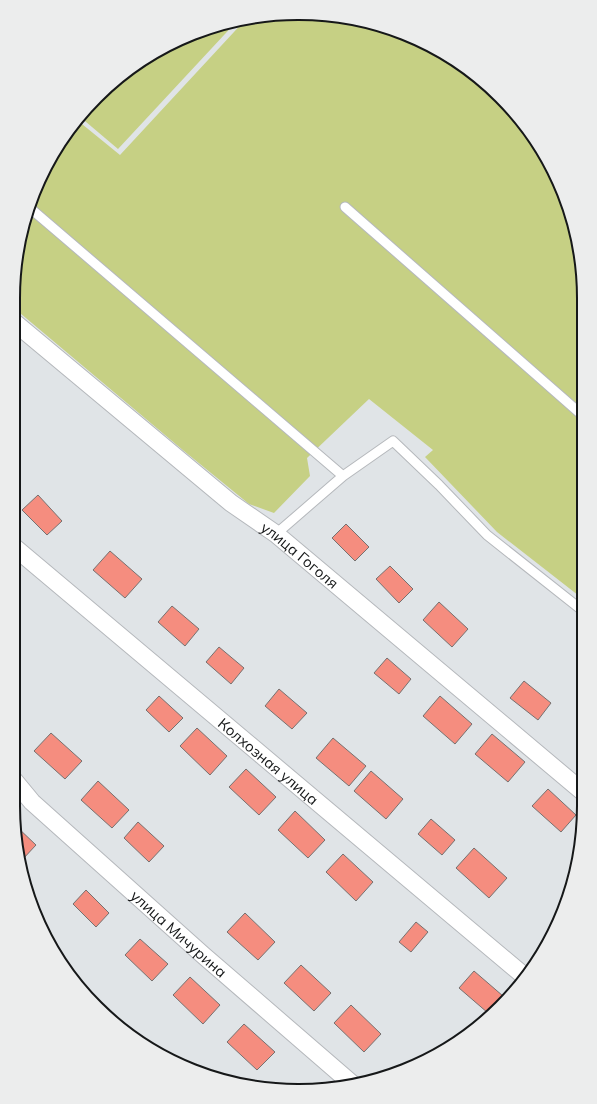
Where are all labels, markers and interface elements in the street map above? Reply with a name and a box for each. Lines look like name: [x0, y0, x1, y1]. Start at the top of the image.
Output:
street label: улица Гоголя: [258, 517, 343, 592]
street label: Колхозная улица: [214, 713, 323, 809]
street label: улица Мичурина: [127, 886, 231, 981]

